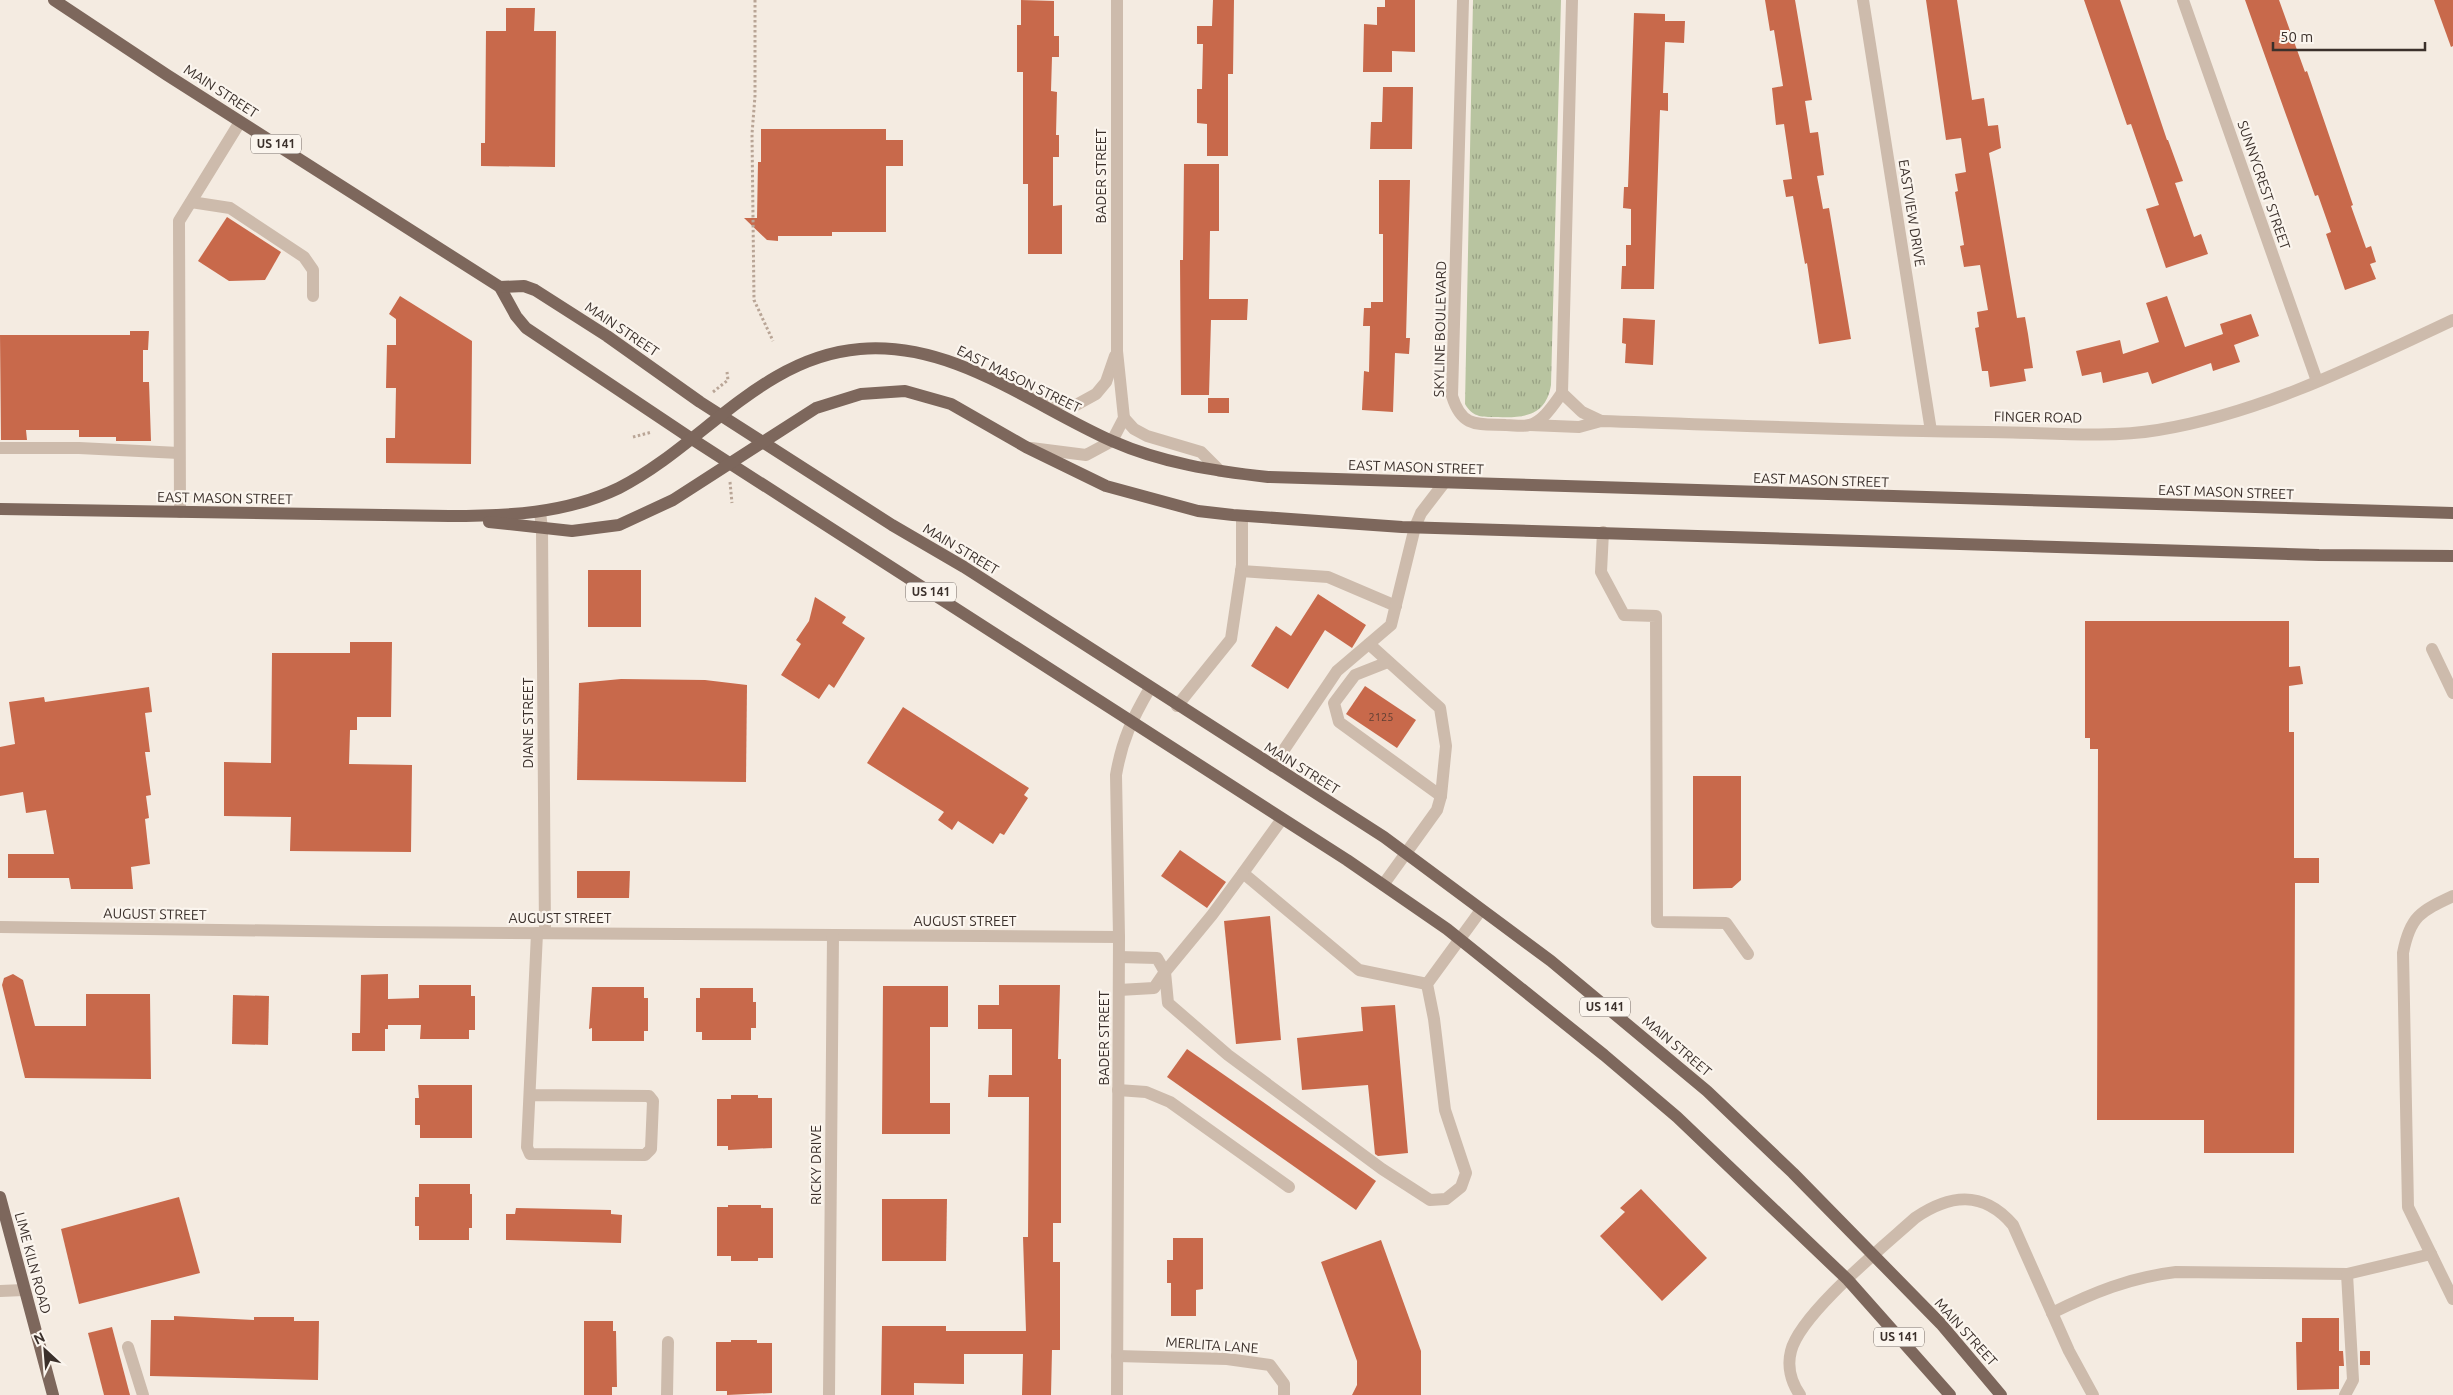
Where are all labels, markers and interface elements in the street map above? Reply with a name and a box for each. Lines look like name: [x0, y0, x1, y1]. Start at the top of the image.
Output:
scale bar: [2273, 20, 2426, 52]
text: 50 m: [2280, 28, 2313, 45]
street label: MAIN STREET: [181, 61, 261, 121]
street label: SUNNYCREST STREET: [2234, 118, 2294, 252]
street label: BADER STREET: [1093, 128, 1109, 223]
road number: US 141: [251, 134, 301, 154]
street label: EASTVIEW DRIVE: [1896, 158, 1928, 268]
street label: SKYLINE BOULEVARD: [1431, 261, 1449, 397]
street label: MAIN STREET: [582, 298, 662, 360]
street label: EAST MASON STREET: [954, 342, 1084, 416]
street label: FINGER ROAD: [1994, 408, 2082, 426]
street label: EAST MASON STREET: [1348, 457, 1484, 477]
street label: EAST MASON STREET: [1753, 470, 1889, 490]
street label: EAST MASON STREET: [2158, 482, 2294, 502]
street label: EAST MASON STREET: [157, 489, 293, 507]
street label: MAIN STREET: [920, 520, 1002, 578]
road number: US 141: [906, 582, 956, 602]
street label: DIANE STREET: [520, 677, 536, 768]
house number: 2125: [1369, 711, 1393, 723]
street label: MAIN STREET: [1262, 739, 1343, 798]
street label: AUGUST STREET: [103, 905, 207, 923]
street label: AUGUST STREET: [508, 910, 612, 926]
street label: AUGUST STREET: [913, 913, 1017, 929]
street label: BADER STREET: [1096, 990, 1112, 1085]
road number: US 141: [1580, 998, 1630, 1016]
street label: MAIN STREET: [1639, 1012, 1715, 1080]
street label: RICKY DRIVE: [808, 1125, 824, 1205]
street label: LIME KILN ROAD: [12, 1210, 54, 1316]
street label: MAIN STREET: [1931, 1295, 2001, 1369]
north arrow: [20, 1325, 70, 1375]
road number: US 141: [1874, 1328, 1924, 1346]
text: N: [31, 1329, 48, 1348]
street label: MERLITA LANE: [1165, 1334, 1259, 1356]

